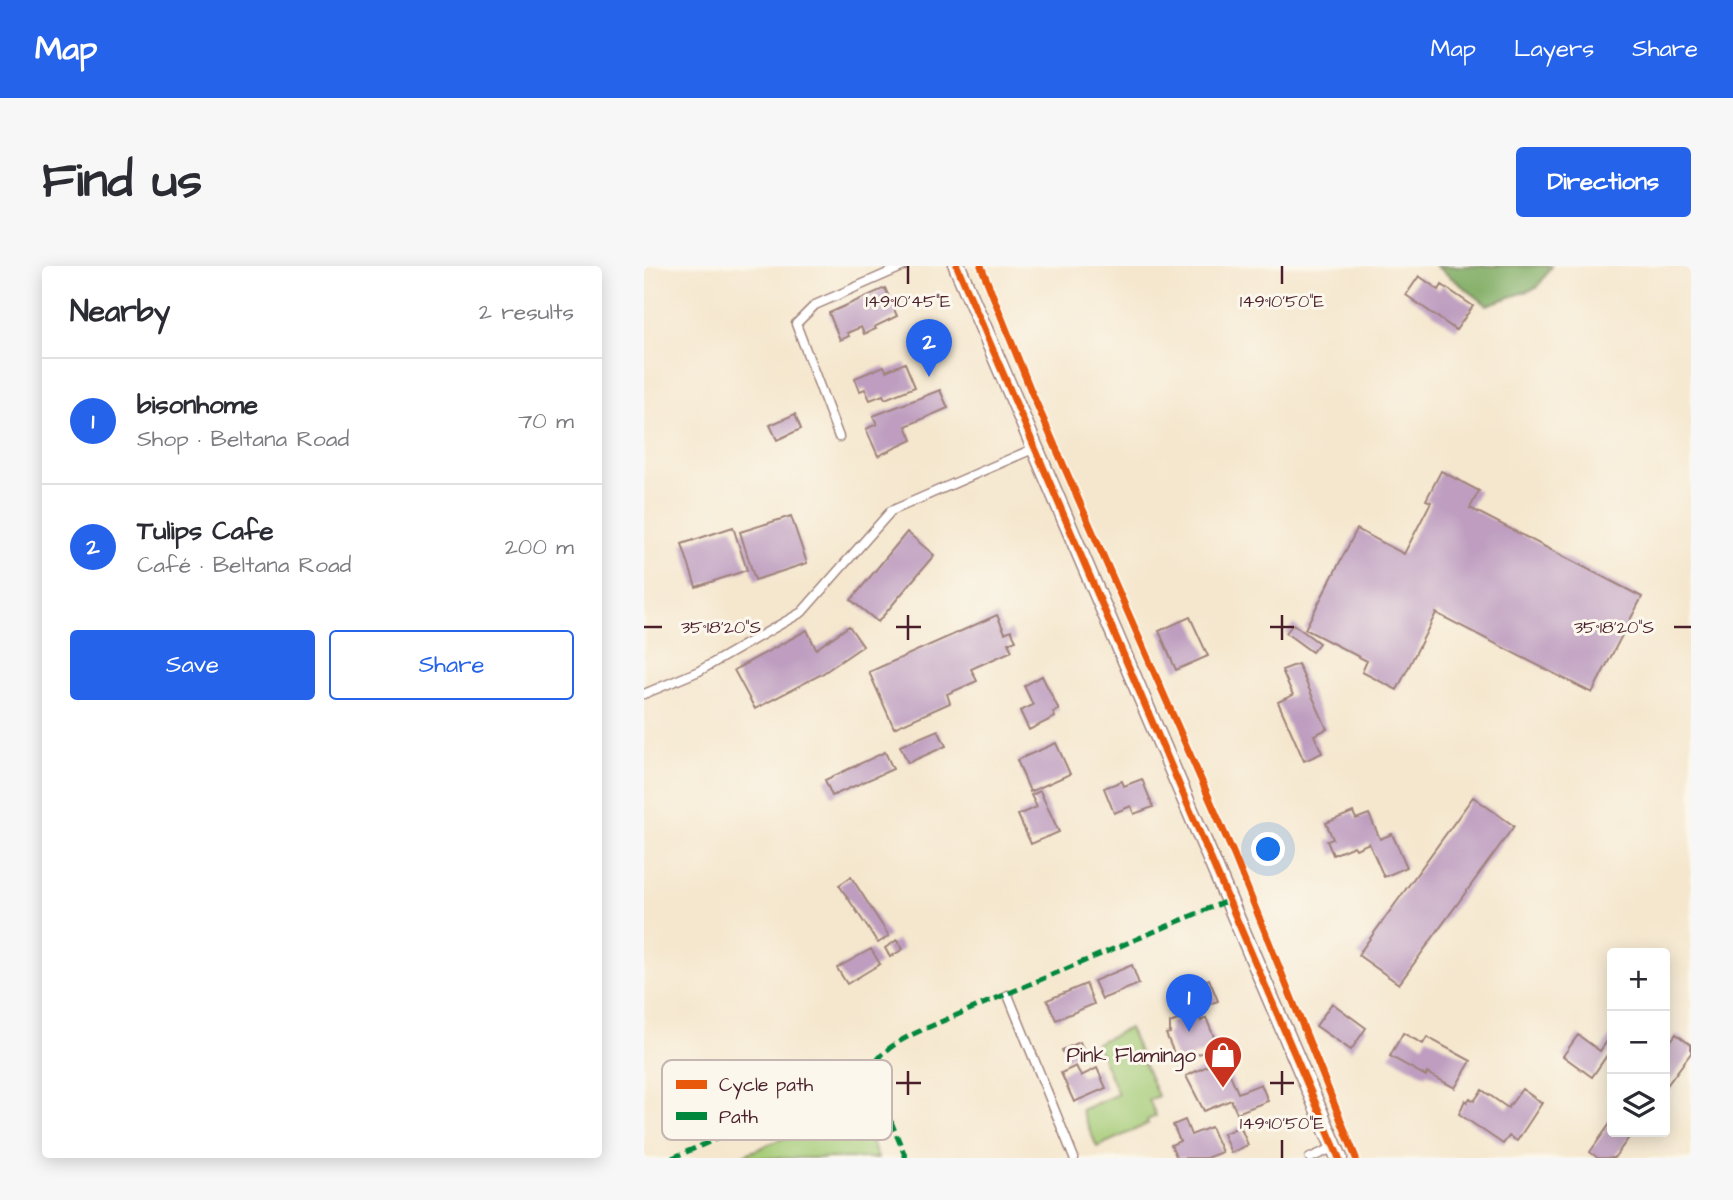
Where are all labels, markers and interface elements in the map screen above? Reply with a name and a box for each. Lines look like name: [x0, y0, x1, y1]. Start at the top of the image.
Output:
text: Map: [35, 26, 97, 72]
text: Map: [1431, 32, 1476, 66]
text: Layers: [1514, 32, 1594, 66]
text: Share: [1632, 32, 1698, 66]
button: Directions: [1516, 147, 1691, 217]
text: Find us: [42, 148, 202, 216]
text: 149°10'45"E: [865, 289, 951, 314]
text: 149°10'50"E: [1240, 289, 1325, 314]
text: Nearby: [70, 291, 170, 333]
text: 2 results: [479, 296, 574, 328]
pin: 2: [906, 319, 952, 377]
text: bisonhome: [137, 387, 258, 423]
text: 1: [92, 405, 94, 437]
text: 70 m: [518, 405, 574, 437]
text: Shop · Beltana Road: [137, 423, 349, 455]
text: Tulips Cafe: [137, 513, 274, 549]
text: 2: [86, 531, 100, 563]
text: 200 m: [505, 531, 574, 563]
text: Café · Beltana Road: [137, 549, 351, 581]
text: 35°18'20"S: [681, 615, 761, 640]
text: 35°18'20"S: [1574, 615, 1654, 640]
button: Save: [70, 630, 315, 700]
button: Share: [329, 630, 574, 700]
your location: [1251, 832, 1285, 866]
map controls: [1607, 948, 1670, 1137]
button: +: [1607, 948, 1670, 1011]
pin: 1: [1166, 974, 1212, 1032]
button: −: [1607, 1011, 1670, 1074]
shop icon: Pink Flamingo: [1202, 1034, 1244, 1089]
place label: Pink Flamingo: [1066, 1041, 1196, 1072]
legend: [662, 1060, 892, 1140]
text: Cycle path: [719, 1072, 814, 1100]
button: layers: [1607, 1074, 1670, 1137]
text: Path: [719, 1104, 758, 1131]
text: 149°10'50"E: [1240, 1111, 1325, 1136]

